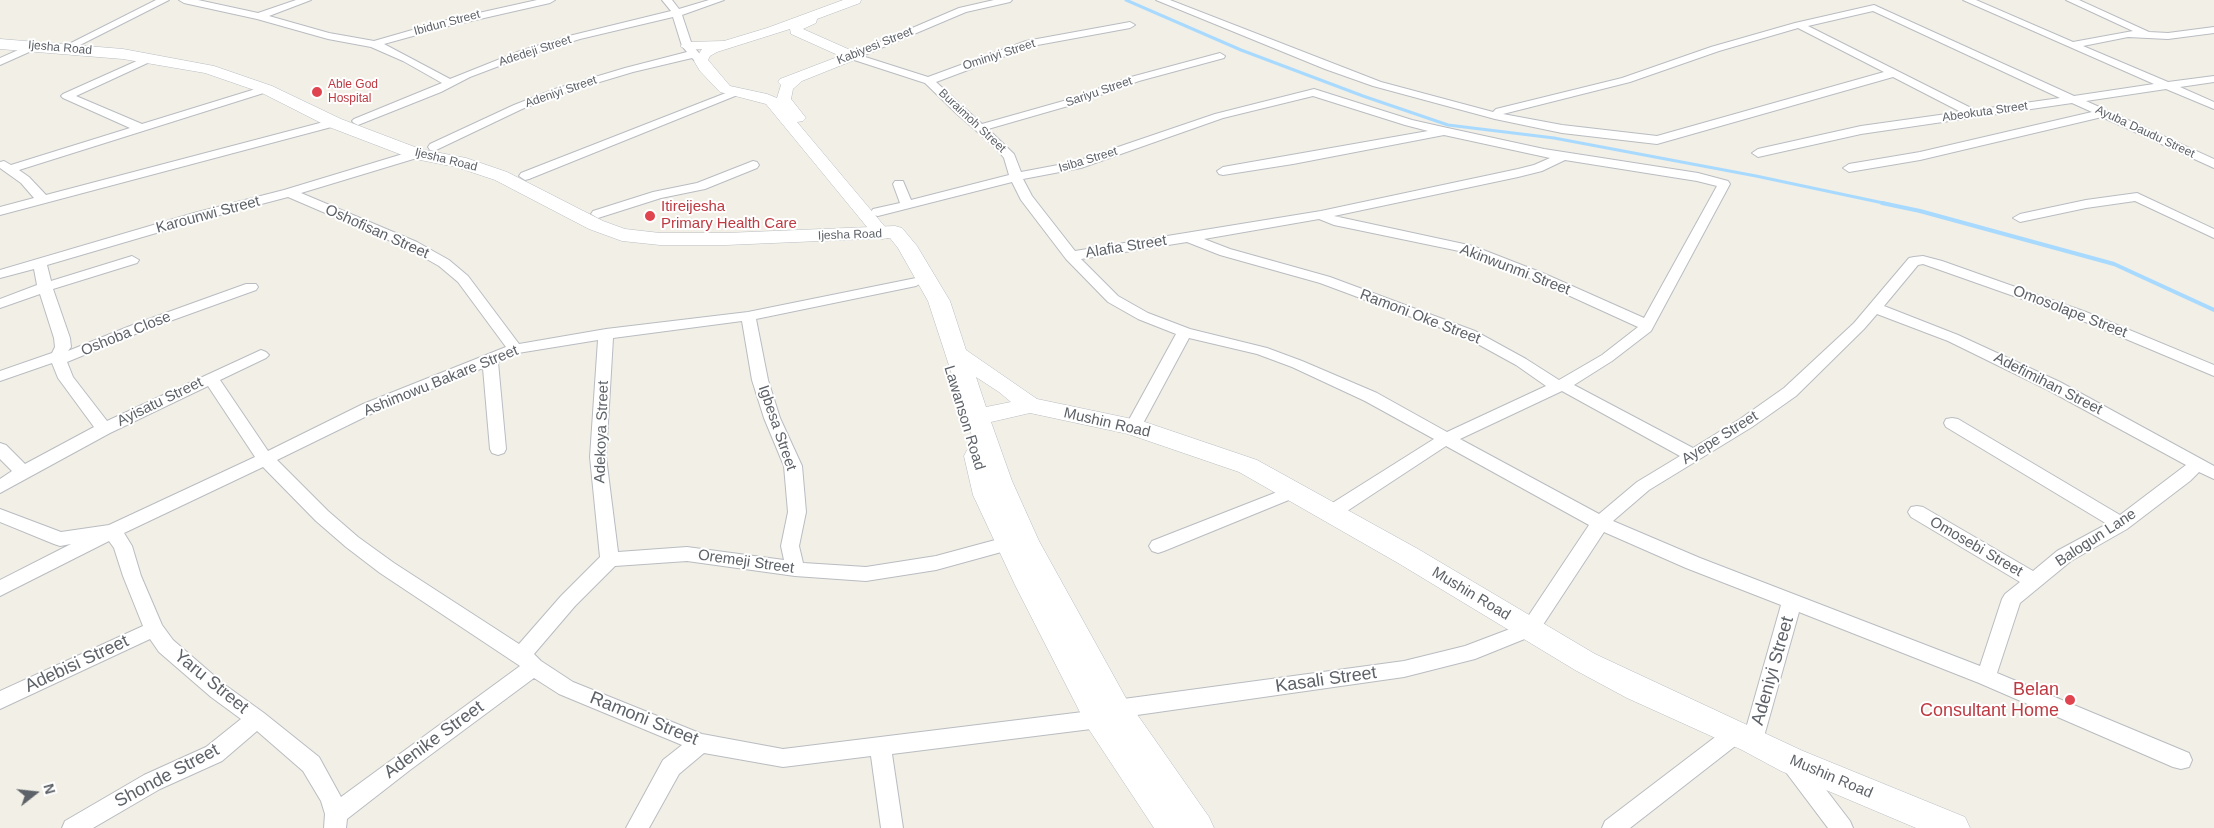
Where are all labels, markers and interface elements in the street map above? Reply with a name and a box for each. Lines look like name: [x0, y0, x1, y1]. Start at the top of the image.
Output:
street label: Ibidun Street: [412, 7, 482, 39]
street label: Kabiyesi Street: [835, 24, 915, 68]
street label: Adedeji Street: [497, 33, 573, 69]
street label: Ominiyi Street: [961, 37, 1037, 73]
street label: Ijesha Road: [27, 38, 93, 58]
street label: Adeniyi Street: [523, 73, 599, 111]
street label: Sariyu Street: [1064, 74, 1134, 110]
place label: Able God Hospital: [328, 78, 378, 106]
marker: Able God Hospital: [310, 85, 324, 99]
street label: Buraimoh Street: [935, 86, 1009, 156]
street label: Abeokuta Street: [1941, 99, 2029, 125]
street label: Ayuba Daudu Street: [2093, 103, 2197, 161]
street label: Isiba Street: [1057, 144, 1119, 176]
street label: Ijesha Road: [413, 145, 479, 175]
street label: Karounwi Street: [154, 192, 262, 238]
place label: Itireijesha Primary Health Care: [661, 198, 797, 233]
street label: Oshofisan Street: [322, 201, 432, 263]
marker: Itireijesha Primary Health Care: [643, 209, 657, 223]
street label: Ijesha Road: [818, 227, 882, 243]
street label: Alafia Street: [1084, 232, 1168, 262]
street label: Akinwunmi Street: [1457, 241, 1573, 299]
street label: Omosolape Street: [2010, 282, 2130, 342]
street label: Ramoni Oke Street: [1357, 286, 1483, 348]
street label: Oshoba Close: [79, 308, 173, 360]
street label: Ashimowu Bakare Street: [361, 342, 521, 420]
street label: Adefimihan Street: [1991, 349, 2105, 419]
street label: Lawanson Road: [940, 364, 988, 472]
street label: Ayisatu Street: [114, 374, 206, 430]
street label: Adekoya Street: [591, 380, 613, 484]
street label: Igbesa Street: [754, 383, 800, 473]
street label: Mushin Road: [1062, 404, 1152, 442]
street label: Ayepe Street: [1679, 407, 1761, 469]
street label: Balogun Lane: [2052, 505, 2140, 571]
street label: Omosebi Street: [1926, 513, 2026, 581]
street label: Oremeji Street: [697, 546, 795, 578]
street label: Mushin Road: [1428, 564, 1514, 624]
street label: Adeniyi Street: [1747, 614, 1799, 728]
street label: Adebisi Street: [22, 631, 132, 697]
street label: Yaru Street: [169, 645, 253, 719]
street label: Kasali Street: [1274, 662, 1378, 698]
place label: Belan Consultant Home: [1920, 679, 2059, 722]
street label: Ramoni Street: [587, 687, 701, 751]
marker: Belan Consultant Home: [2063, 693, 2077, 707]
street label: Adenike Street: [380, 697, 488, 783]
street label: Shonde Street: [111, 739, 223, 813]
street label: Mushin Road: [1787, 751, 1875, 803]
north arrow: [10, 768, 60, 818]
text: N: [40, 782, 59, 796]

